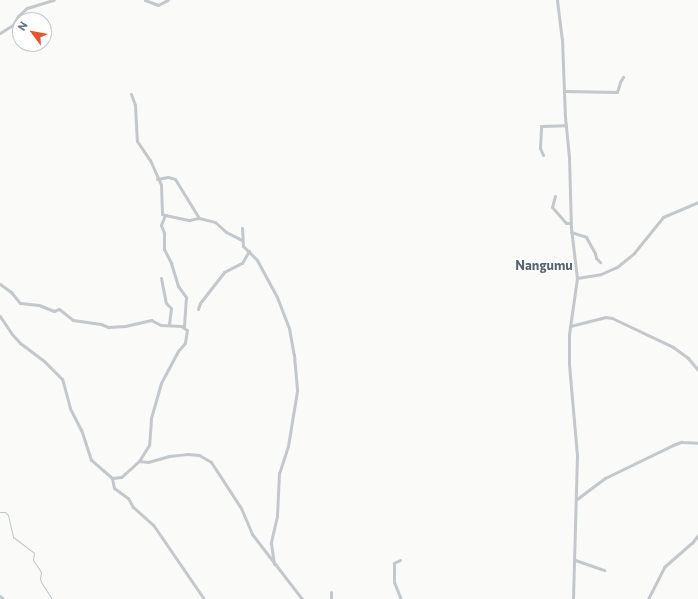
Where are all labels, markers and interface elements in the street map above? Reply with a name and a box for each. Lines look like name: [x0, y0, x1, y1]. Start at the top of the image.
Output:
north arrow: [12, 12, 52, 52]
text: N: [15, 19, 30, 33]
district label: Nangumu: [515, 257, 573, 273]

